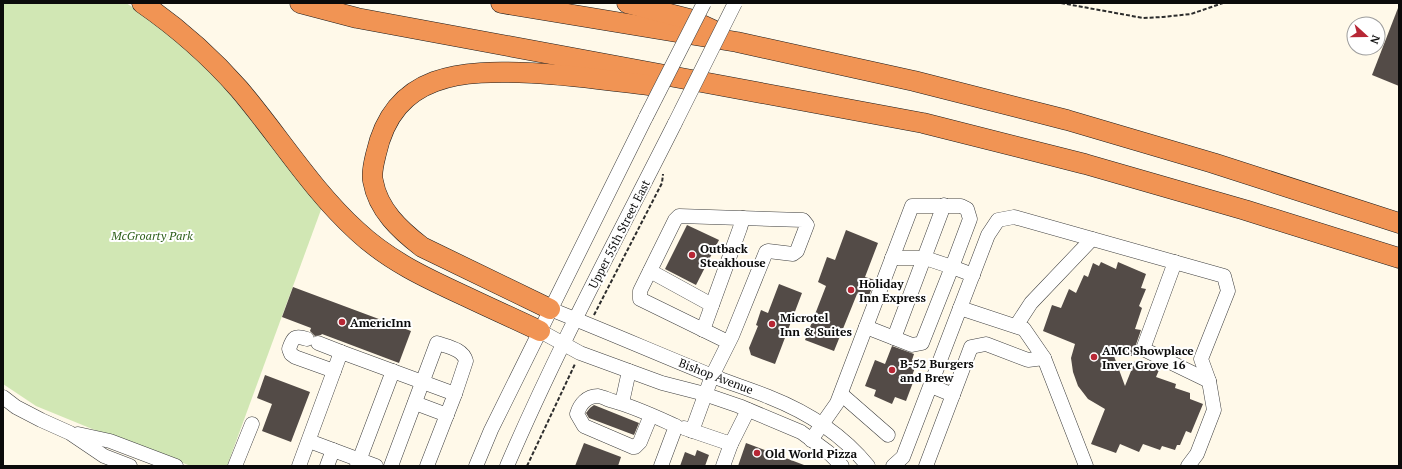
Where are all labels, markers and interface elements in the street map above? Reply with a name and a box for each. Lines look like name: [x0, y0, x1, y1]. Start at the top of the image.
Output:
north arrow: [1346, 16, 1386, 56]
text: N: [1367, 33, 1383, 47]
street label: Upper 55th Street East: [585, 177, 653, 291]
park label: McGroarty Park: [110, 228, 193, 243]
place label: Outback Steakhouse: [700, 241, 766, 270]
marker: Outback Steakhouse: [687, 250, 697, 260]
place label: Holiday Inn Express: [859, 276, 926, 305]
marker: Holiday Inn Express: [846, 285, 856, 295]
place label: Microtel Inn & Suites: [780, 310, 853, 339]
place label: AmericInn: [350, 315, 411, 330]
marker: AmericInn: [337, 317, 347, 327]
marker: Microtel Inn & Suites: [767, 319, 777, 329]
place label: AMC Showplace Inver Grove 16: [1102, 343, 1194, 372]
marker: AMC Showplace Inver Grove 16: [1089, 352, 1099, 362]
street label: Bishop Avenue: [677, 355, 755, 397]
place label: B-52 Burgers and Brew: [900, 356, 974, 385]
marker: B-52 Burgers and Brew: [887, 365, 897, 375]
place label: Old World Pizza: [765, 446, 857, 461]
marker: Old World Pizza: [752, 448, 762, 458]

